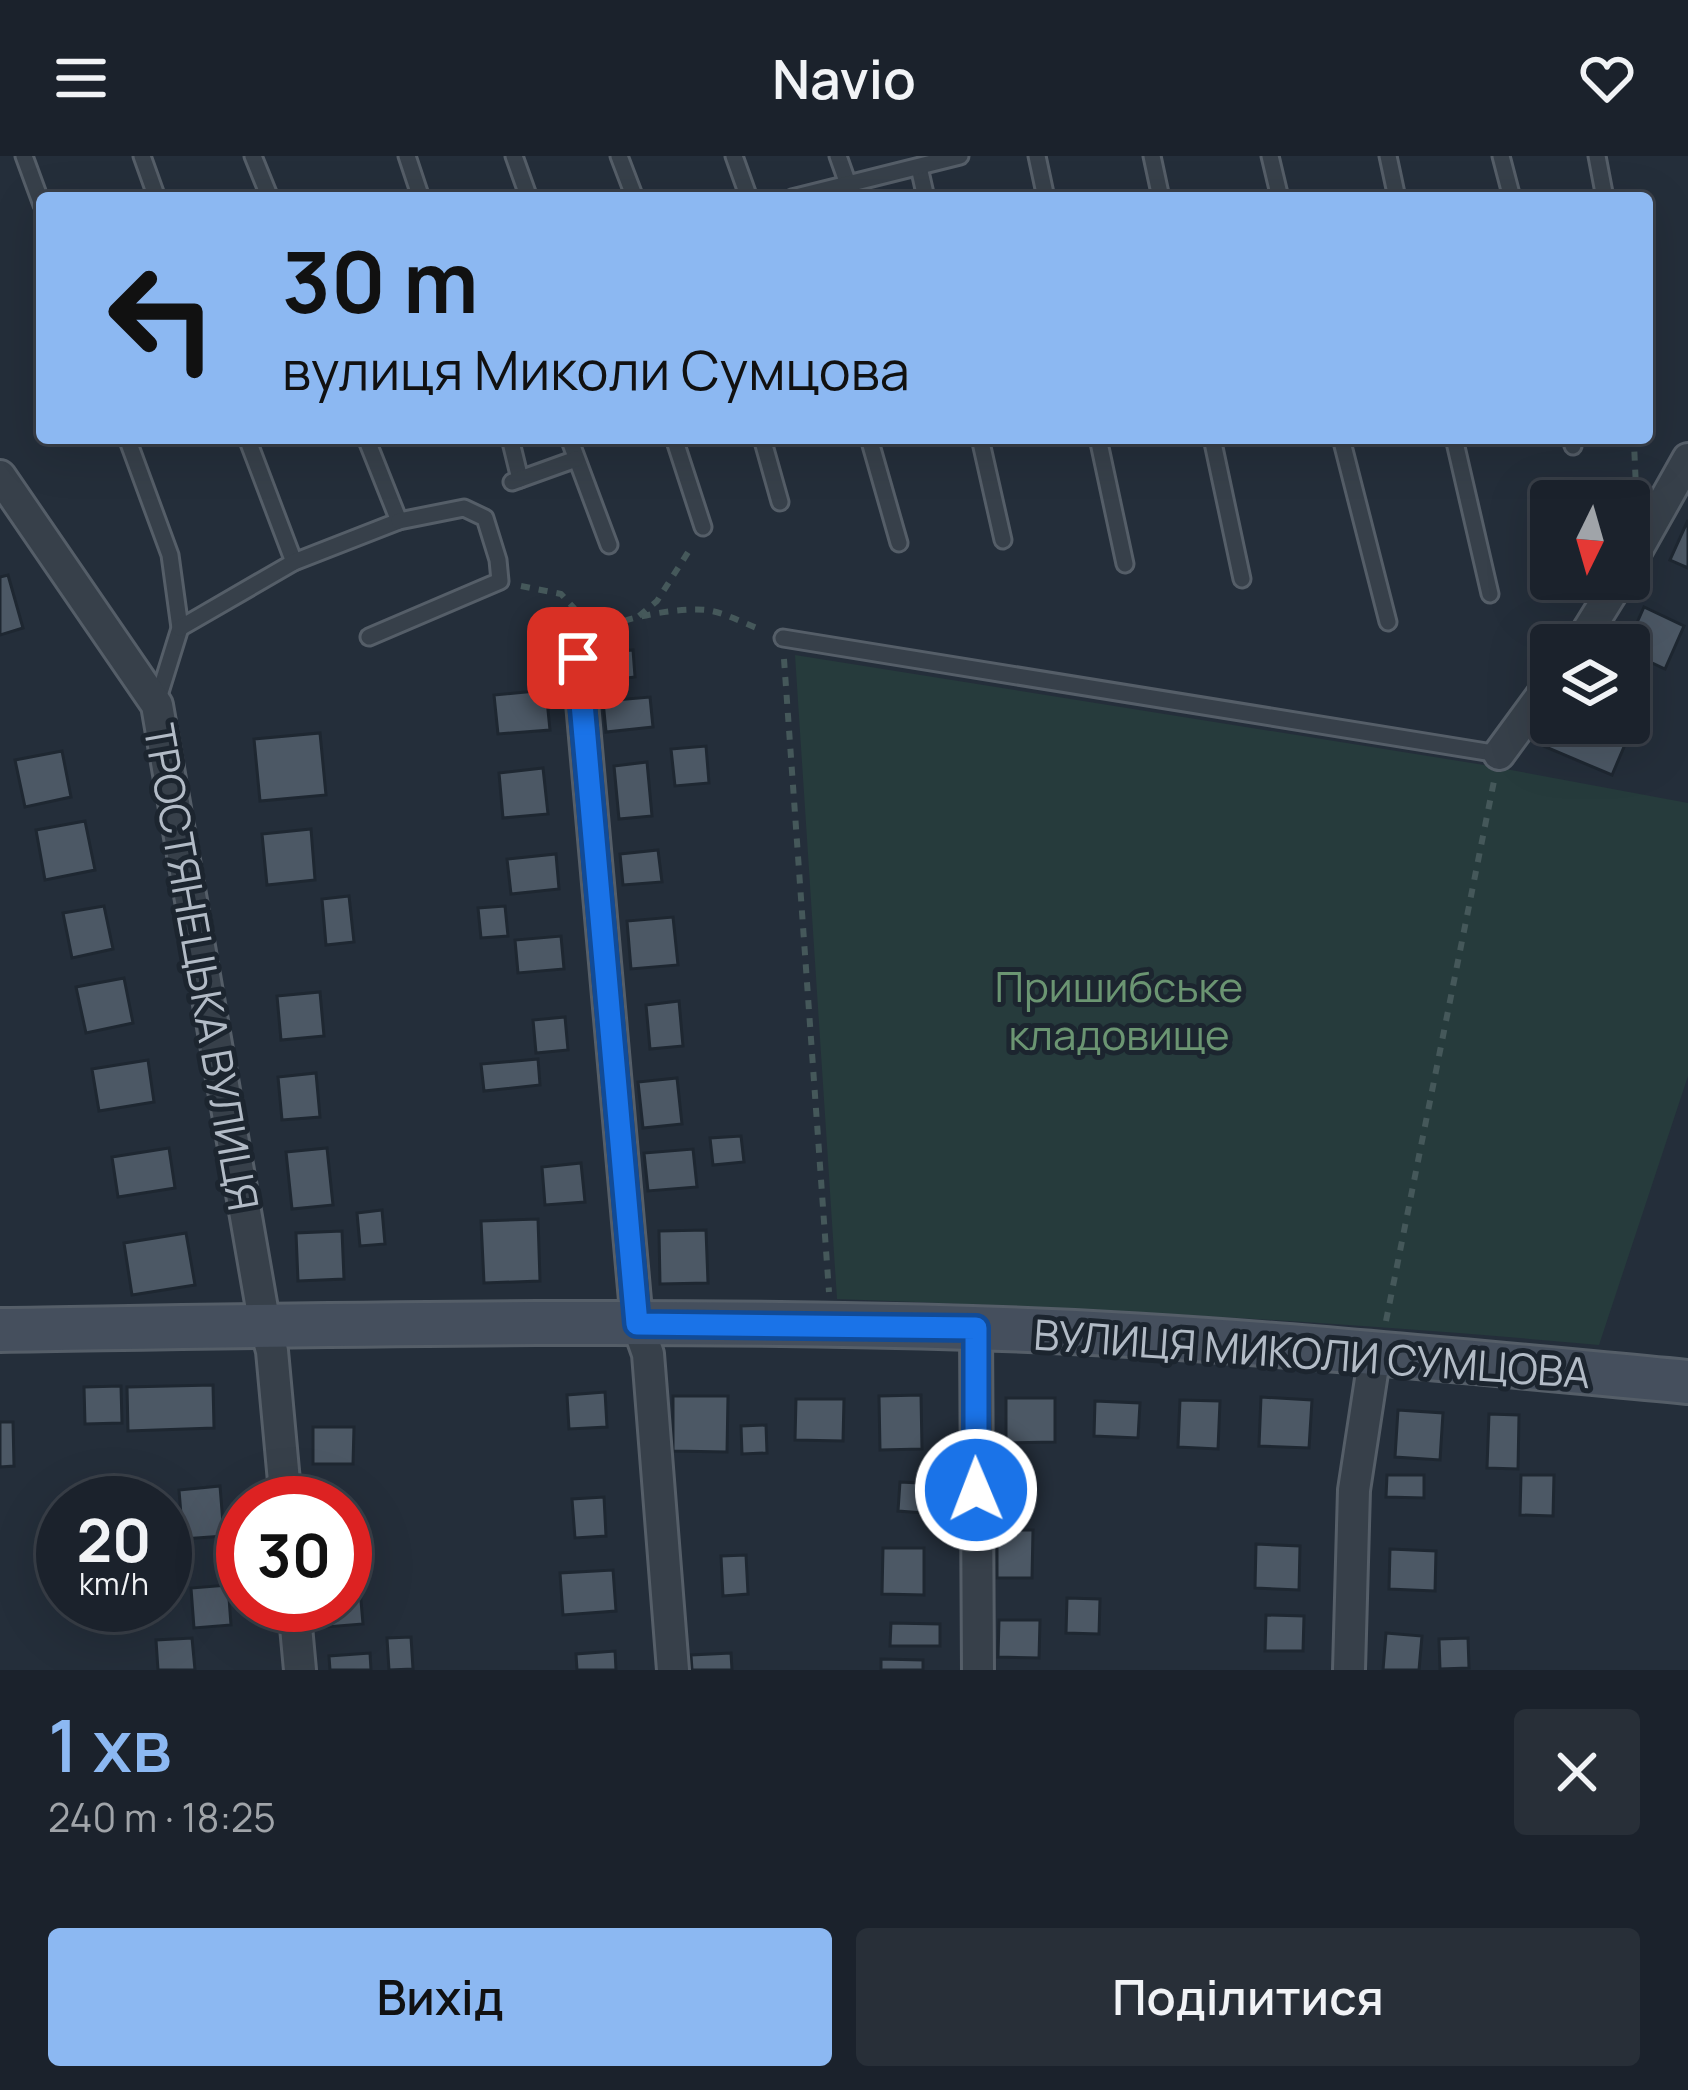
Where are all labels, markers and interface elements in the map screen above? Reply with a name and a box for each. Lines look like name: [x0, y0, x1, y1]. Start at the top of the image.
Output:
text: Navio: [772, 41, 916, 115]
icon: menu: [48, 45, 114, 111]
icon: heart: [1574, 45, 1640, 111]
text: 30 m: [282, 223, 478, 338]
icon: left: [84, 240, 240, 396]
text: вулиця Миколи Сумцова: [282, 332, 910, 406]
north arrow: [1530, 480, 1650, 600]
map controls: [1530, 480, 1650, 744]
pin: [527, 607, 629, 709]
button: layers: [1530, 624, 1650, 744]
icon: arrive: [545, 625, 611, 691]
street label: ТРОСТЯНЕЦЬКА ВУЛИЦЯ: [131, 719, 273, 1215]
park label: Пришибське кладовище: [995, 957, 1243, 1063]
street label: ВУЛИЦЯ МИКОЛИ СУМЦОВА: [1032, 1305, 1592, 1401]
position arrow: [913, 1427, 1039, 1553]
speed limit sign: 30: [216, 1476, 372, 1632]
text: 20: [76, 1498, 152, 1580]
text: km/h: [79, 1563, 149, 1604]
text: 1 хв: [48, 1695, 172, 1794]
button: close: [1514, 1709, 1640, 1835]
text: 240 m · 18:25: [48, 1790, 276, 1844]
button: Вихід: [48, 1928, 832, 2066]
button: Поділитися: [856, 1928, 1640, 2066]

